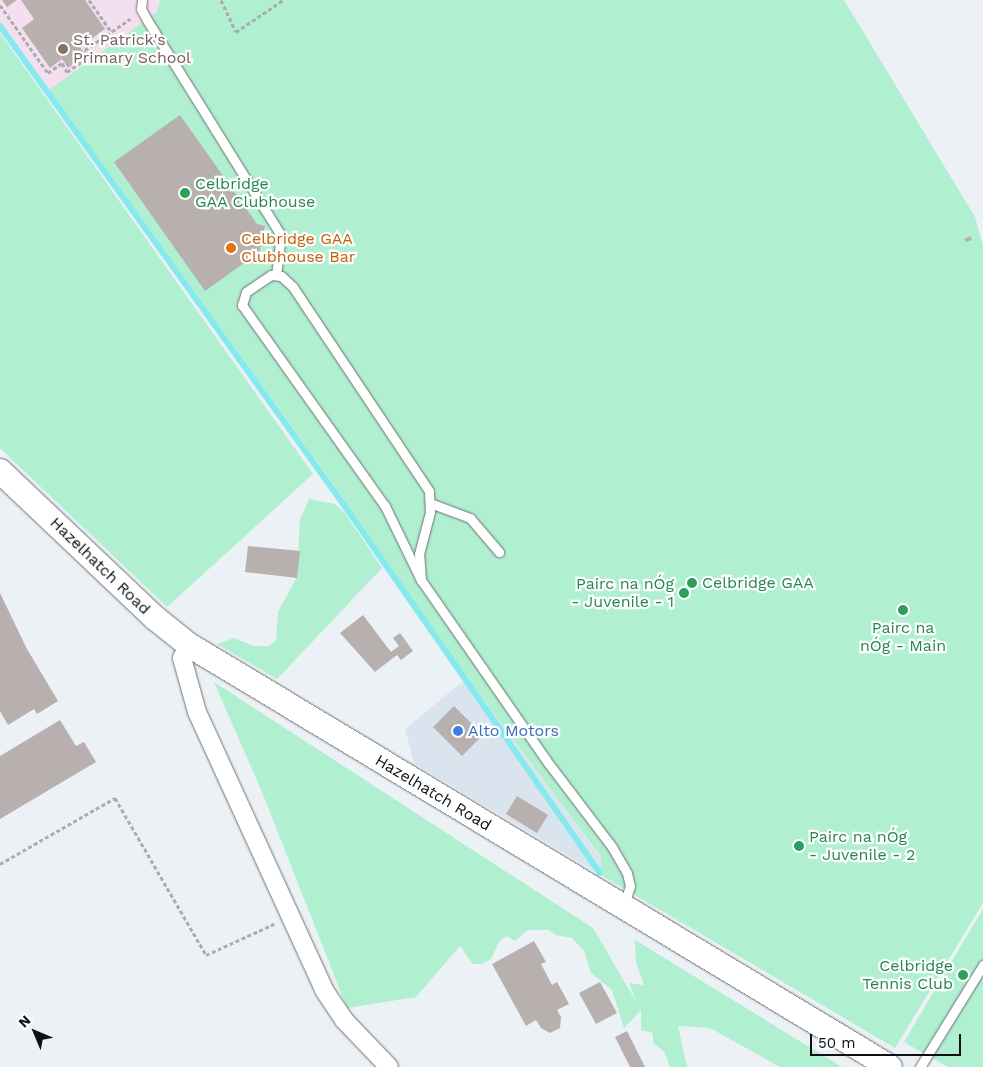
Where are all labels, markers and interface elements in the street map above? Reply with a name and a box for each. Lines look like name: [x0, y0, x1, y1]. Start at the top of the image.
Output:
place label: St. Patrick's Primary School: [73, 30, 191, 68]
marker: St. Patrick's Primary School: [57, 43, 69, 55]
place label: Celbridge GAA Clubhouse: [195, 174, 316, 212]
marker: Celbridge GAA Clubhouse: [179, 187, 191, 199]
place label: Celbridge GAA Clubhouse Bar: [241, 229, 355, 267]
marker: Celbridge GAA Clubhouse Bar: [225, 242, 237, 254]
street label: Hazelhatch Road: [46, 513, 154, 619]
place label: Celbridge GAA: [702, 573, 814, 593]
place label: Pairc na nÓg - Juvenile - 1: [570, 574, 674, 612]
marker: Celbridge GAA: [686, 577, 698, 589]
marker: Pairc na nÓg - Juvenile - 1: [678, 587, 690, 599]
marker: Pairc na nÓg - Main: [897, 604, 909, 616]
place label: Pairc na nÓg - Main: [860, 618, 946, 656]
place label: Alto Motors: [468, 721, 559, 741]
marker: Alto Motors: [452, 725, 464, 737]
street label: Hazelhatch Road: [371, 751, 495, 835]
place label: Pairc na nÓg - Juvenile - 2: [809, 827, 916, 865]
marker: Pairc na nÓg - Juvenile - 2: [793, 840, 805, 852]
place label: Celbridge Tennis Club: [862, 956, 953, 994]
marker: Celbridge Tennis Club: [957, 969, 969, 981]
north arrow: [10, 1007, 60, 1057]
text: N: [15, 1012, 34, 1031]
scale bar: [813, 1024, 964, 1056]
text: 50 m: [818, 1034, 855, 1052]

